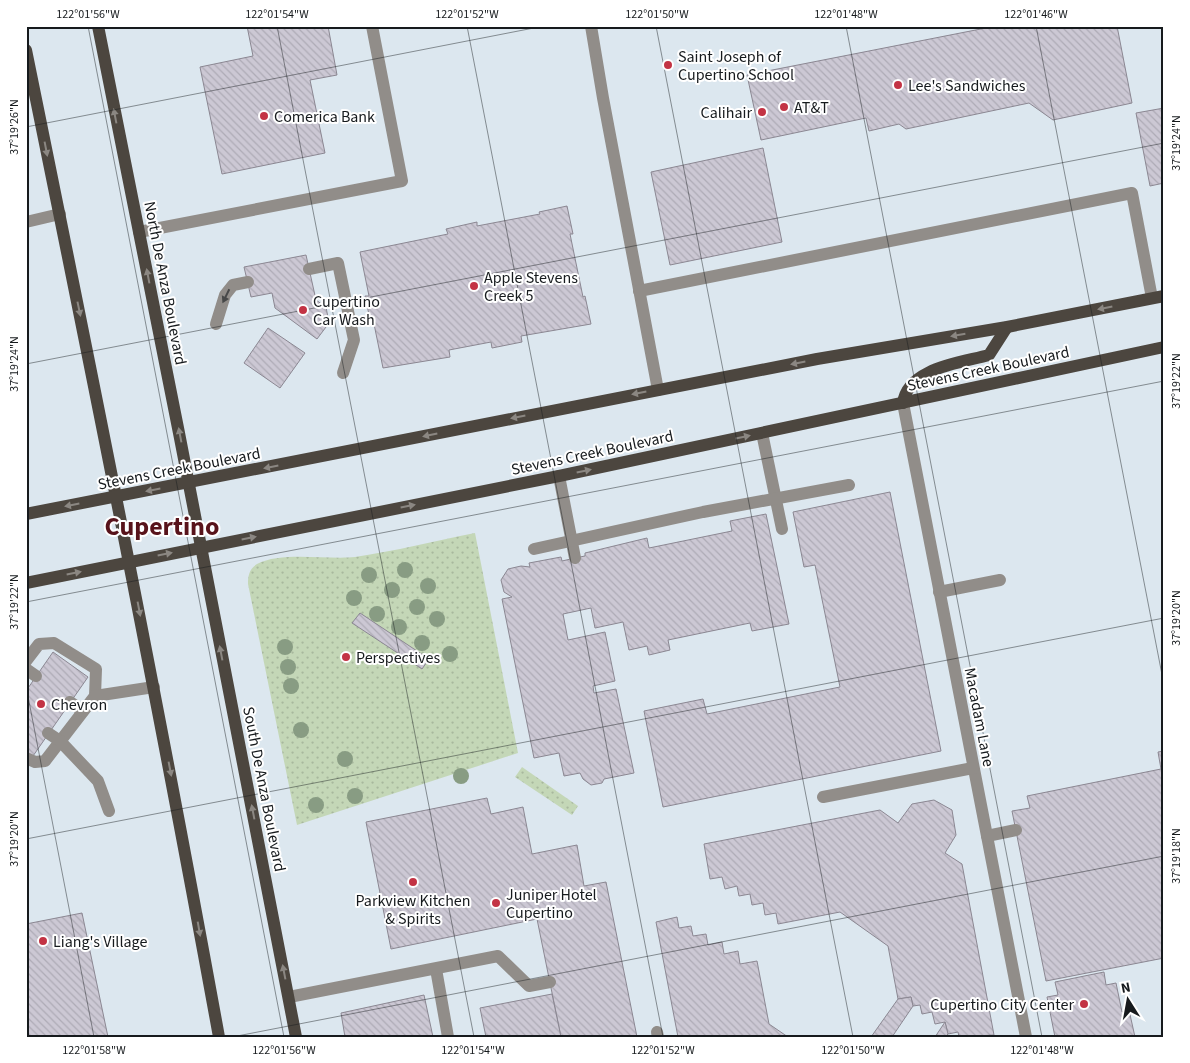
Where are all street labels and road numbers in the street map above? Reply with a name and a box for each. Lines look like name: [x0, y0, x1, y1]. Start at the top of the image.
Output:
street label: North De Anza Boulevard: [138, 199, 192, 367]
street label: Stevens Creek Boulevard: [905, 341, 1071, 397]
street label: Stevens Creek Boulevard: [509, 425, 675, 481]
street label: Stevens Creek Boulevard: [96, 442, 262, 496]
street label: Macadam Lane: [959, 666, 999, 769]
street label: South De Anza Boulevard: [237, 705, 291, 874]

